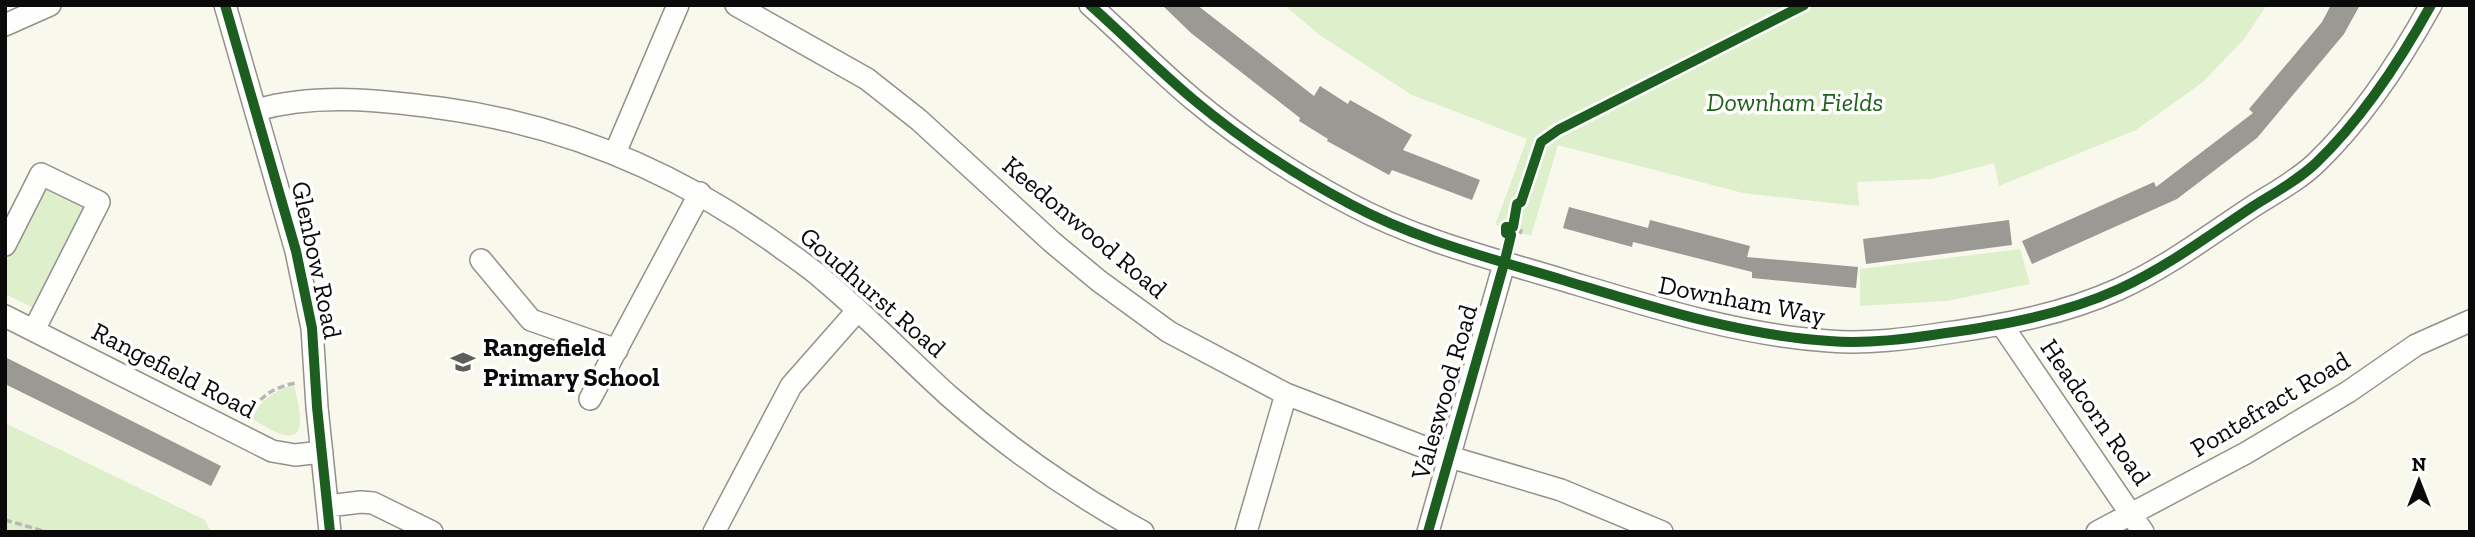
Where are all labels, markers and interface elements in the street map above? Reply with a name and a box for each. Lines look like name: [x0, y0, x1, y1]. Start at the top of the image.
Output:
park label: Downham Fields: [1707, 86, 1883, 118]
street label: Keedonwood Road: [996, 149, 1174, 305]
street label: Glenbow Road: [285, 178, 349, 342]
street label: Goudhurst Road: [793, 220, 953, 364]
street label: Downham Way: [1656, 268, 1829, 332]
street label: Valeswood Road: [1403, 301, 1484, 484]
street label: Rangefield Road: [87, 315, 261, 425]
place label: Rangefield Primary School: [483, 331, 660, 393]
street label: Headcorn Road: [2034, 333, 2158, 491]
street label: Pontefract Road: [2185, 344, 2355, 464]
school or university icon: Rangefield Primary School: [449, 348, 477, 376]
north arrow: [2384, 446, 2454, 516]
text: N: [2412, 453, 2426, 476]

